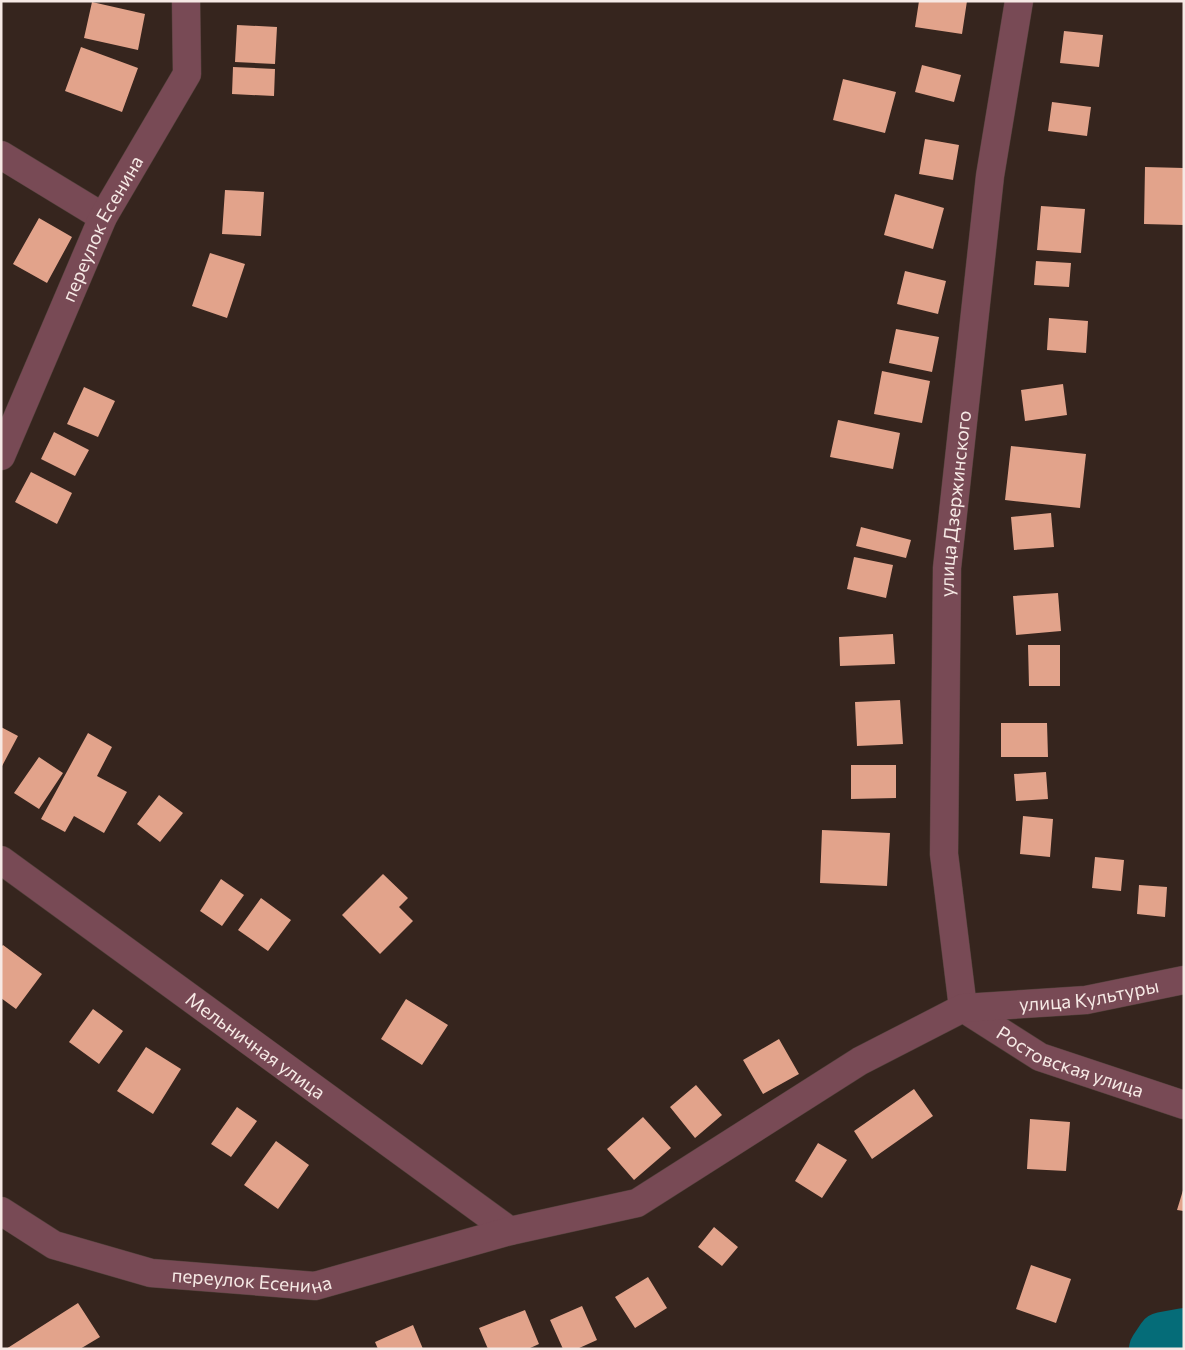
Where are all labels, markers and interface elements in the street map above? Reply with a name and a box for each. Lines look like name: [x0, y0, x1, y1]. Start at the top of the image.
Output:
street label: переулок Есенина: [56, 151, 148, 305]
street label: улица Дзержинского: [935, 409, 975, 597]
street label: улица Культуры: [1018, 973, 1161, 1015]
street label: Мельничная улица: [182, 987, 330, 1104]
street label: Ростовская улица: [993, 1021, 1147, 1102]
street label: переулок Есенина: [171, 1263, 334, 1298]

